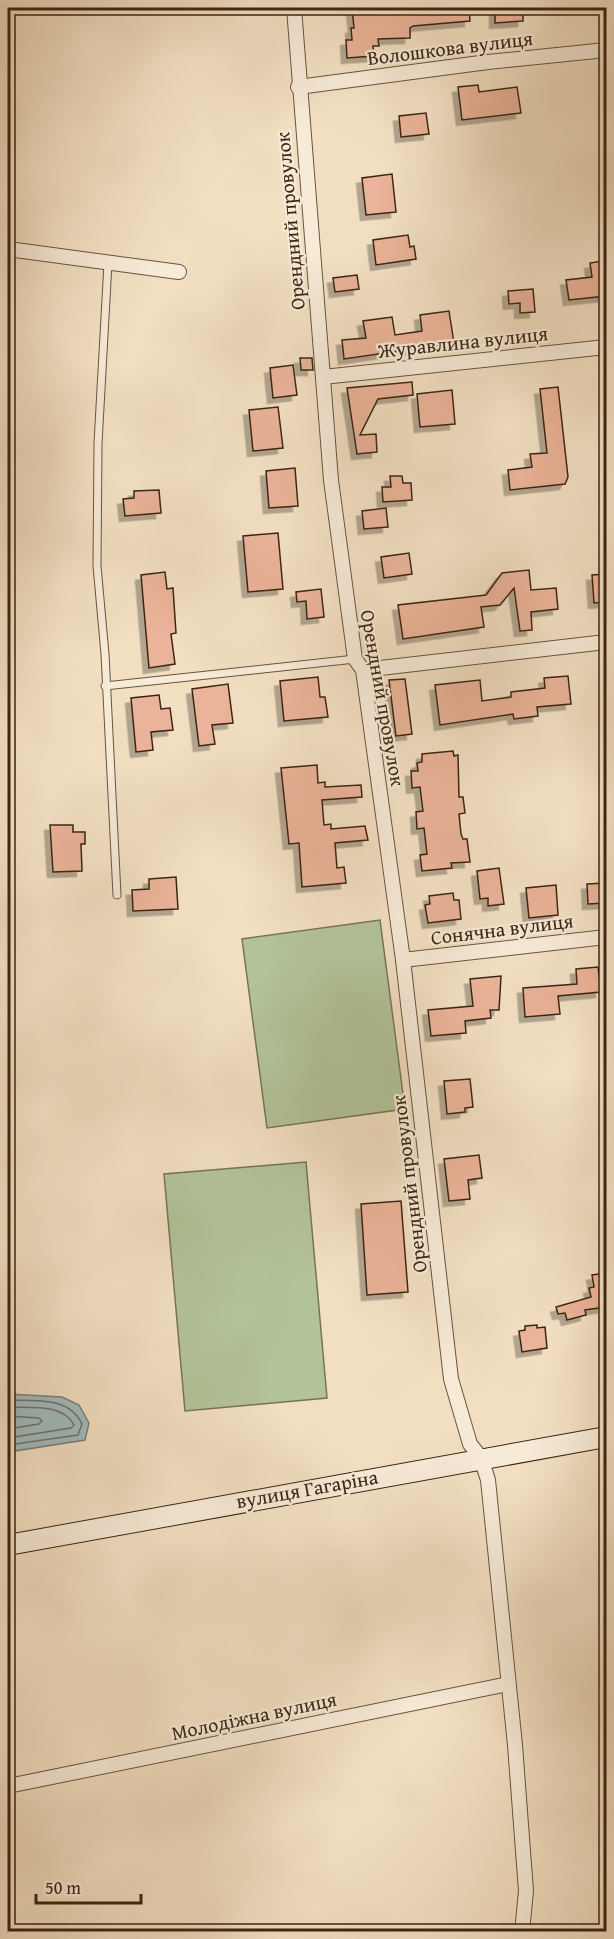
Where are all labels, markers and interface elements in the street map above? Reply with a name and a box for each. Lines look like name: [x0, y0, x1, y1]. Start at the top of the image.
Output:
street label: Волошкова вулиця: [365, 23, 534, 72]
street label: Орендний провулок: [267, 130, 312, 311]
street label: Журавлина вулиця: [376, 318, 549, 365]
street label: Орендний провулок: [354, 608, 413, 789]
street label: Сонячна вулиця: [429, 905, 575, 952]
street label: Орендний провулок: [383, 1093, 434, 1274]
street label: вулиця Гагаріна: [234, 1462, 381, 1515]
street label: Молодіжна вулиця: [169, 1684, 339, 1747]
scale bar: [36, 1867, 141, 1905]
text: 50 m: [45, 1874, 81, 1901]

